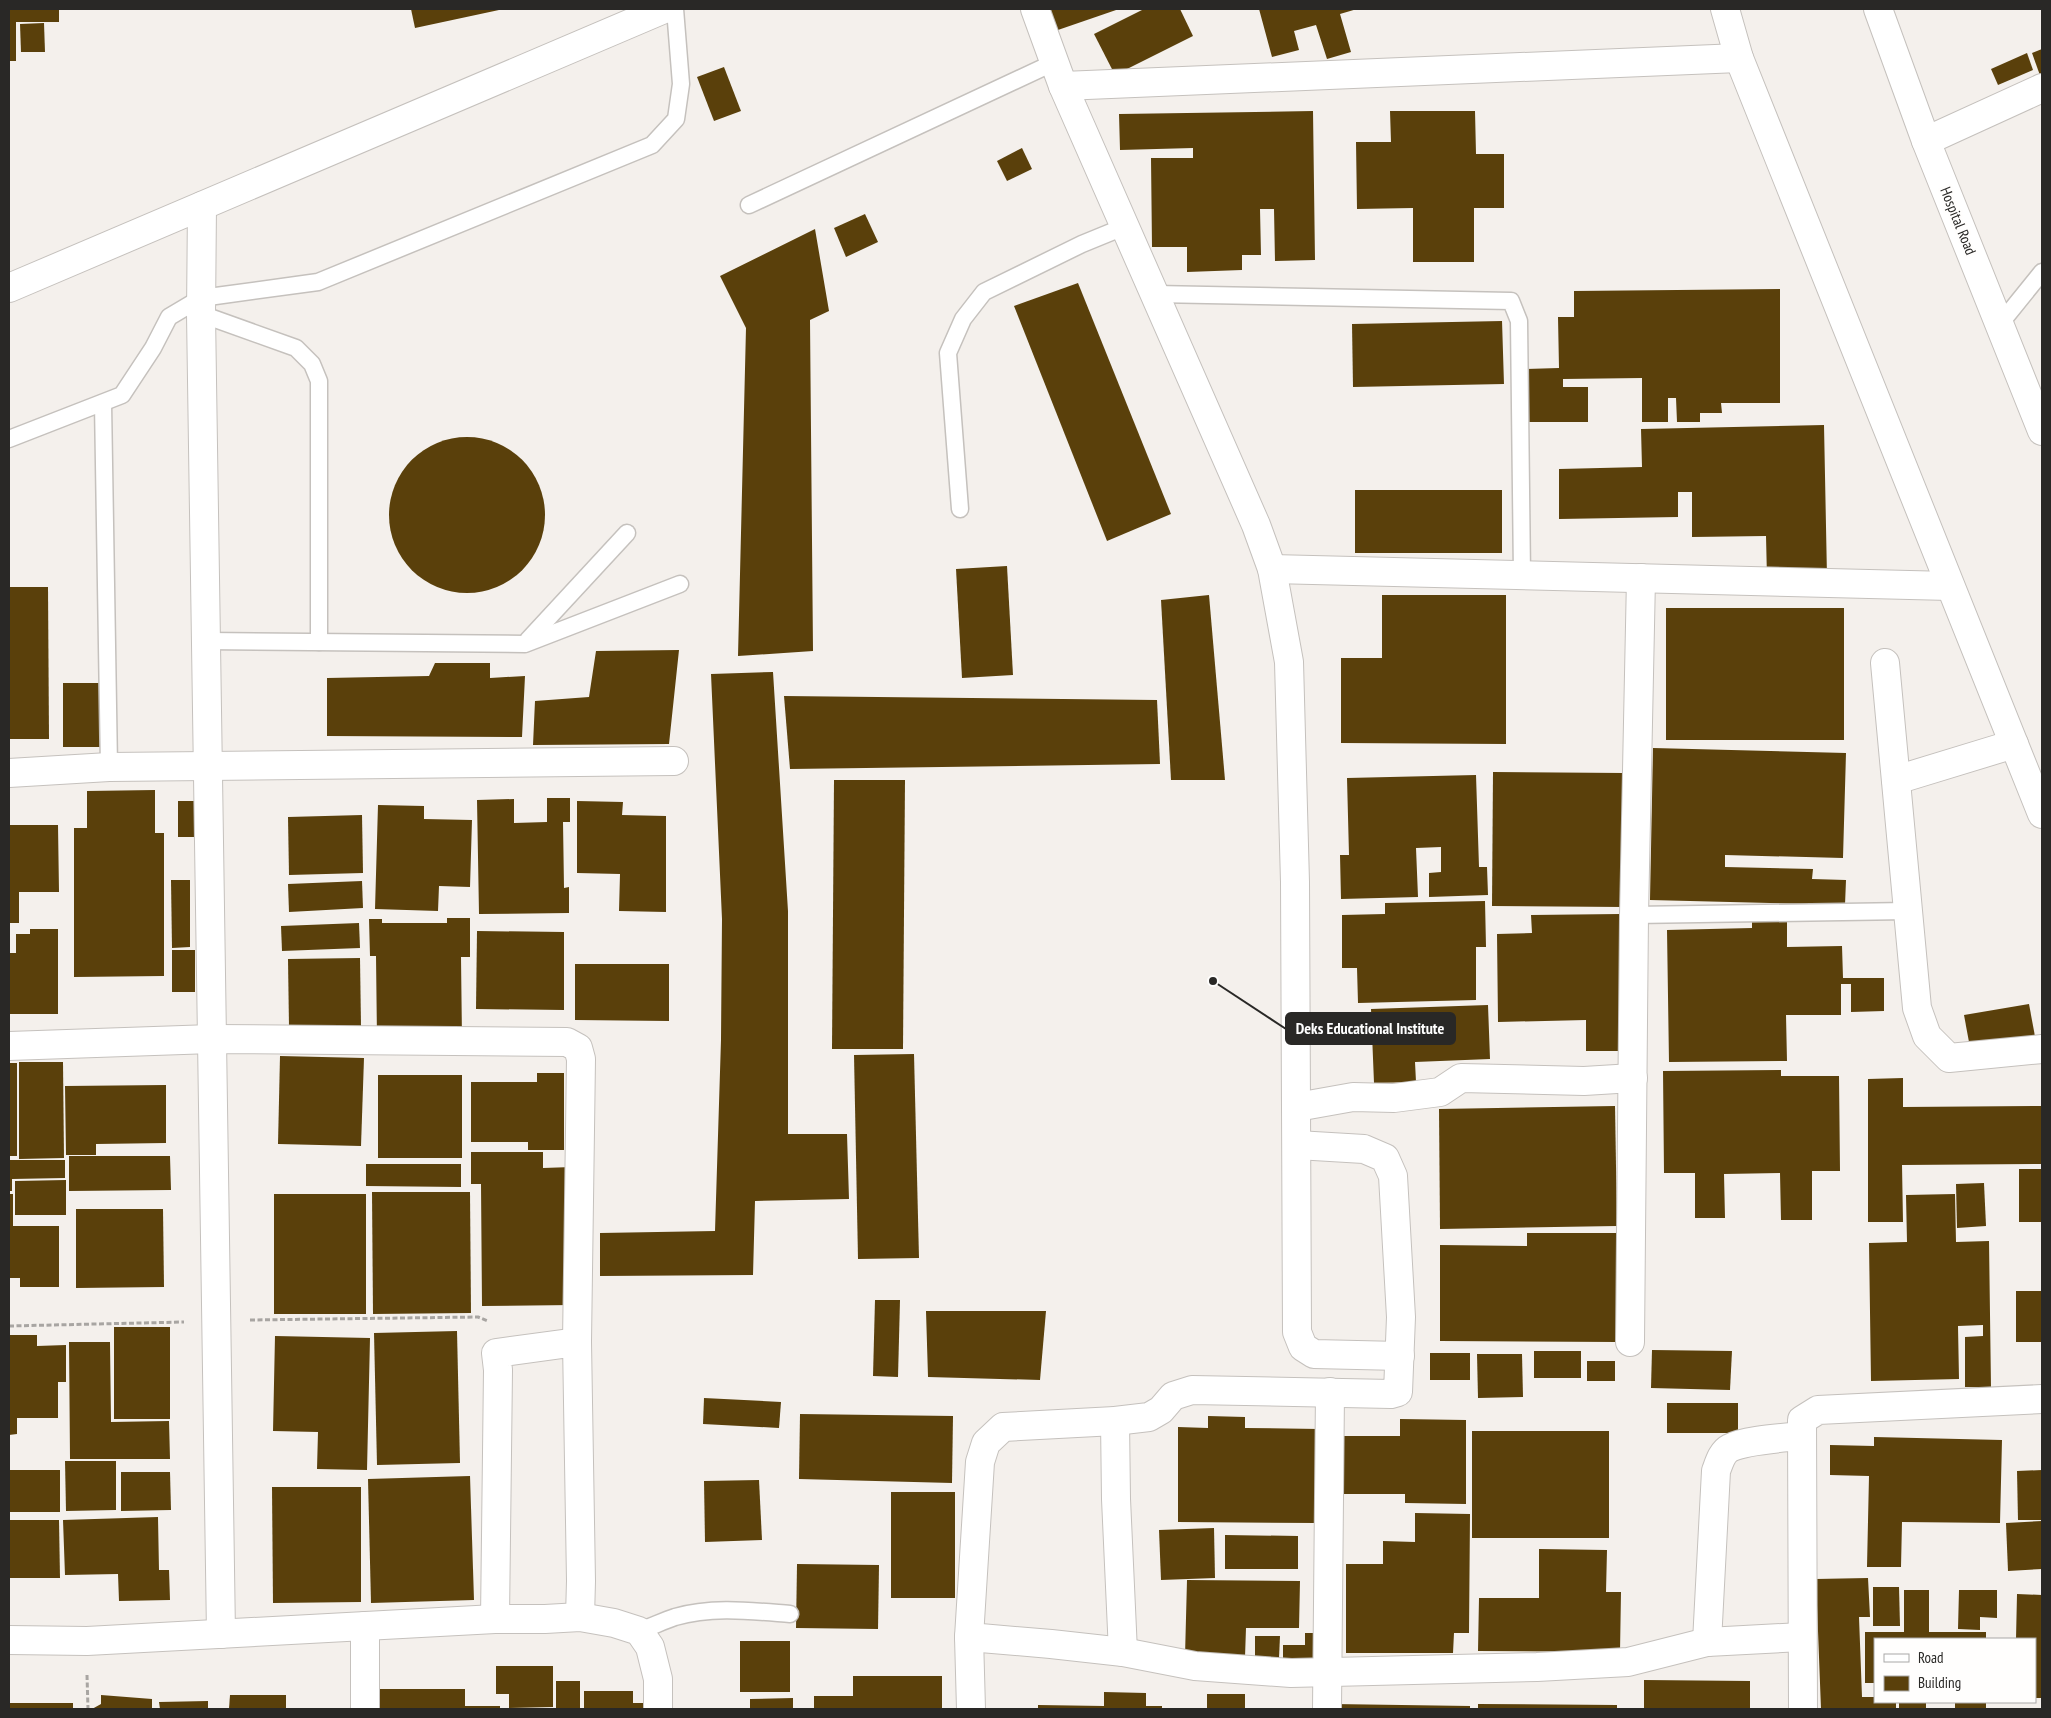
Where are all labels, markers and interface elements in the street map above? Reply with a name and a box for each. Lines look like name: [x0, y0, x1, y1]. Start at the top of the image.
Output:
street label: Hospital Road: [1936, 184, 1981, 258]
callout: Deks Educational Institute: [1286, 1013, 1455, 1044]
text: Deks Educational Institute: [1296, 1018, 1444, 1038]
legend: [1874, 1638, 2036, 1703]
text: Road: [1918, 1648, 1944, 1667]
text: Building: [1918, 1673, 1961, 1692]

